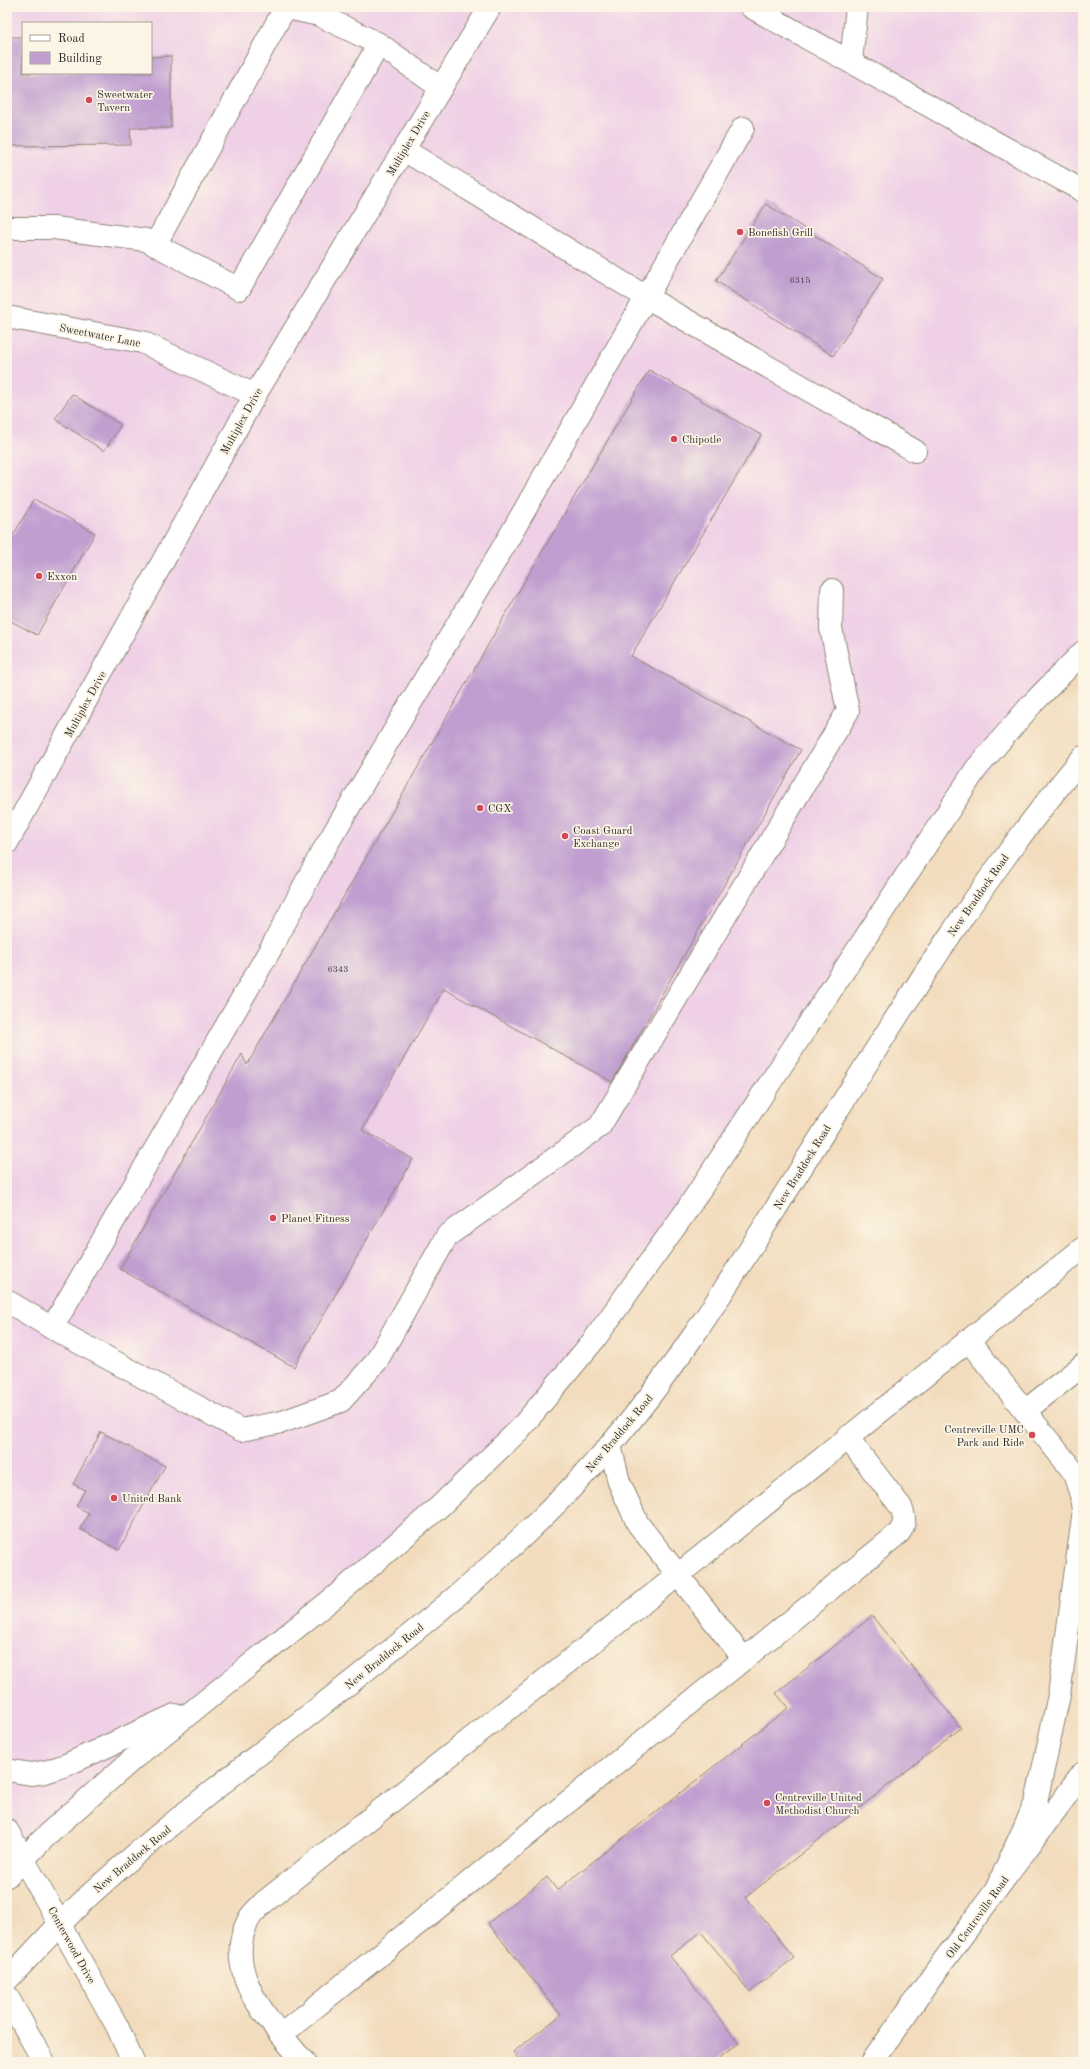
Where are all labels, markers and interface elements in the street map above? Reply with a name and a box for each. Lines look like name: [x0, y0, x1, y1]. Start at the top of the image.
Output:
legend: [22, 22, 152, 74]
text: Road: [58, 33, 85, 45]
text: Building: [58, 53, 102, 65]
place label: Sweetwater Tavern: [97, 90, 153, 114]
marker: Sweetwater Tavern: [84, 95, 94, 105]
street label: Multiplex Drive: [386, 109, 433, 178]
marker: Bonefish Grill: [735, 227, 745, 237]
place label: Bonefish Grill: [748, 228, 813, 239]
house number: 6315: [790, 276, 810, 285]
street label: Sweetwater Lane: [58, 323, 141, 350]
street label: Multiplex Drive: [220, 387, 265, 457]
marker: Chipotle: [669, 434, 679, 444]
place label: Chipotle: [682, 435, 721, 446]
marker: Exxon: [34, 571, 44, 581]
place label: Exxon: [47, 572, 77, 583]
street label: Multiplex Drive: [64, 670, 109, 740]
marker: CGX: [475, 803, 485, 813]
place label: CGX: [488, 804, 512, 815]
place label: Coast Guard Exchange: [573, 826, 633, 850]
marker: Coast Guard Exchange: [560, 831, 570, 841]
street label: New Braddock Road: [947, 852, 1012, 939]
house number: 6343: [328, 965, 348, 974]
street label: New Braddock Road: [773, 1123, 834, 1212]
marker: Planet Fitness: [268, 1213, 278, 1223]
place label: Planet Fitness: [281, 1214, 350, 1225]
street label: New Braddock Road: [585, 1393, 656, 1475]
place label: Centreville UMC Park and Ride: [944, 1425, 1024, 1449]
marker: Centreville UMC Park and Ride: [1027, 1430, 1037, 1440]
marker: United Bank: [109, 1493, 119, 1503]
place label: United Bank: [122, 1494, 182, 1505]
street label: New Braddock Road: [344, 1622, 427, 1692]
place label: Centreville United Methodist Church: [775, 1793, 862, 1817]
marker: Centreville United Methodist Church: [762, 1798, 772, 1808]
street label: New Braddock Road: [92, 1824, 174, 1896]
street label: Old Centreville Road: [945, 1875, 1012, 1961]
street label: Centerwood Drive: [45, 1905, 96, 1986]

